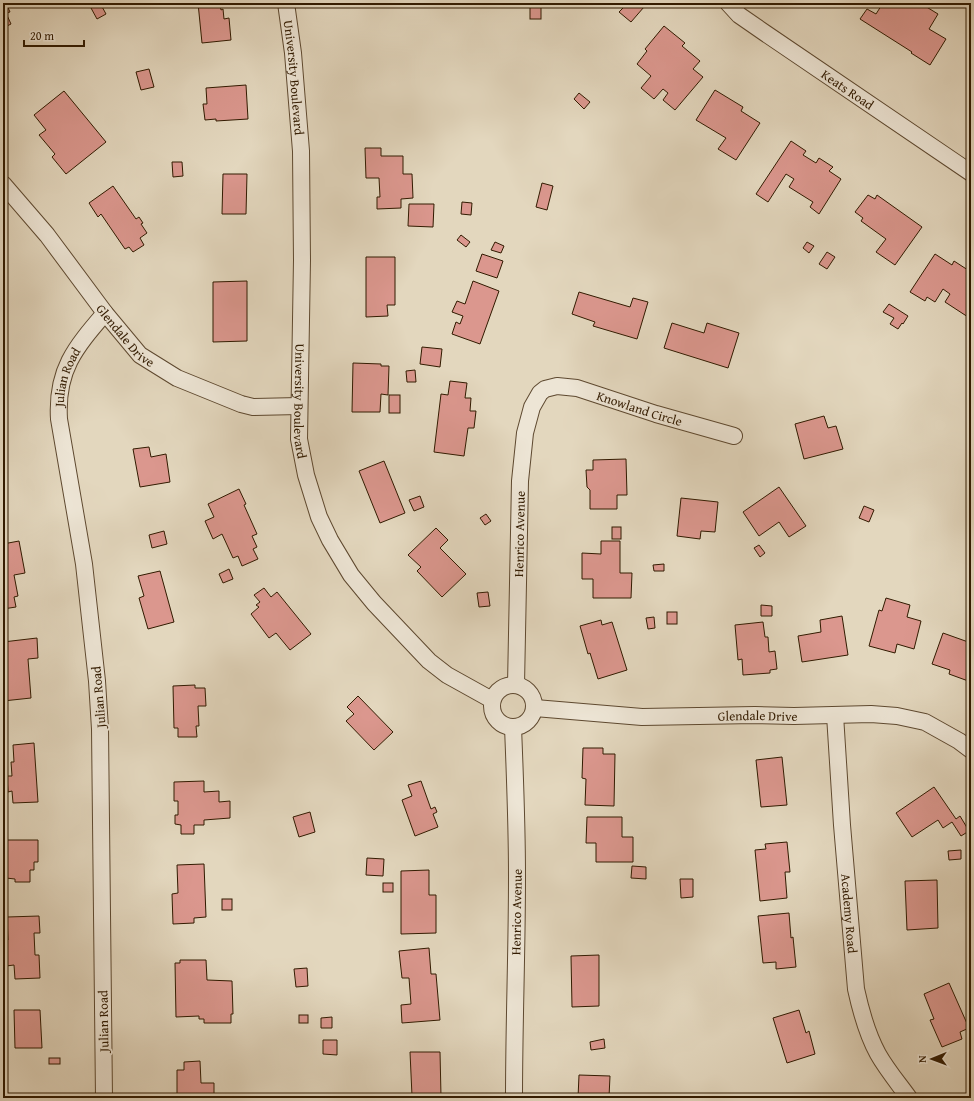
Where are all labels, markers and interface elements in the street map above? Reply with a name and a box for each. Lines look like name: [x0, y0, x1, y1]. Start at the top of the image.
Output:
street label: University Boulevard: [278, 19, 309, 136]
scale bar: [24, 22, 84, 48]
text: 20 m: [30, 27, 54, 44]
street label: Keats Road: [817, 65, 878, 114]
street label: Glendale Drive: [91, 300, 158, 372]
street label: University Boulevard: [289, 343, 312, 460]
street label: Julian Road: [50, 344, 85, 409]
street label: Knowland Circle: [594, 386, 684, 431]
street label: Henrico Avenue: [509, 491, 530, 577]
street label: Julian Road: [86, 665, 111, 731]
street label: Glendale Drive: [718, 706, 798, 726]
street label: Henrico Avenue: [506, 869, 527, 955]
street label: Academy Road: [836, 873, 862, 954]
street label: Julian Road: [93, 990, 114, 1054]
north arrow: [912, 1039, 952, 1079]
text: N: [914, 1055, 930, 1063]

